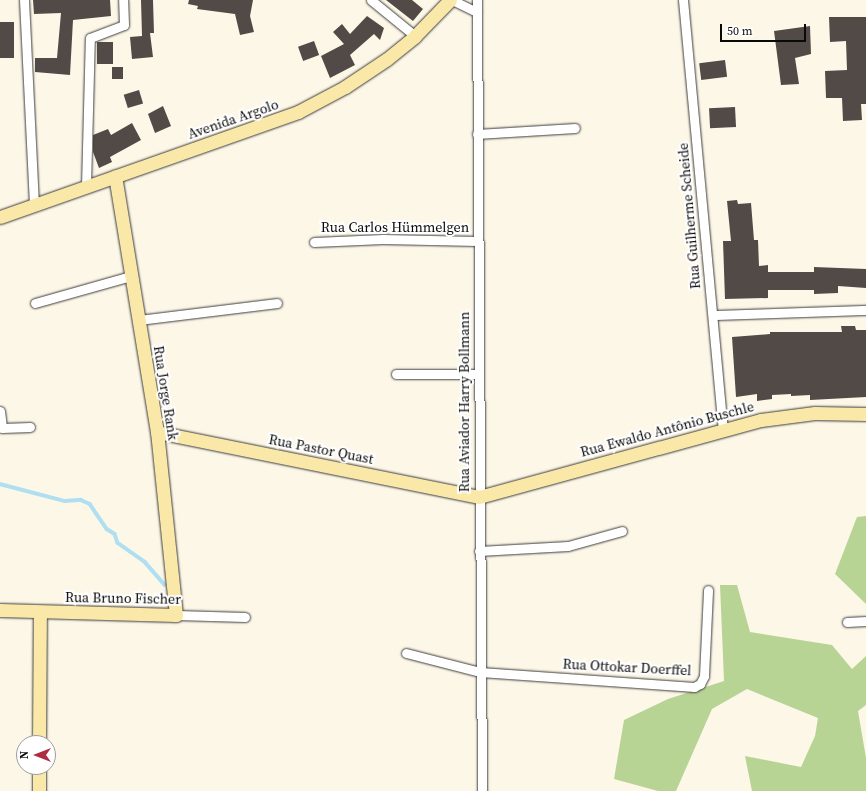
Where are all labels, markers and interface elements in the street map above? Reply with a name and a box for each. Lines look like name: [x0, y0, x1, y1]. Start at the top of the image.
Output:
scale bar: [722, 16, 808, 42]
text: 50 m: [727, 23, 753, 39]
street label: Avenida Argolo: [185, 96, 281, 142]
street label: Rua Guilherme Scheide: [674, 142, 704, 290]
street label: Rua Carlos Hümmelgen: [321, 219, 469, 235]
street label: Rua Aviador Harry Bollmann: [456, 312, 472, 492]
street label: Rua Jorge Rank: [150, 344, 182, 442]
street label: Rua Ewaldo Antônio Buschle: [578, 398, 756, 460]
street label: Rua Pastor Quast: [267, 431, 375, 467]
street label: Rua Bruno Fischer: [65, 589, 181, 607]
street label: Rua Ottokar Doerffel: [562, 655, 692, 679]
north arrow: [16, 735, 56, 775]
text: N: [17, 751, 32, 759]

